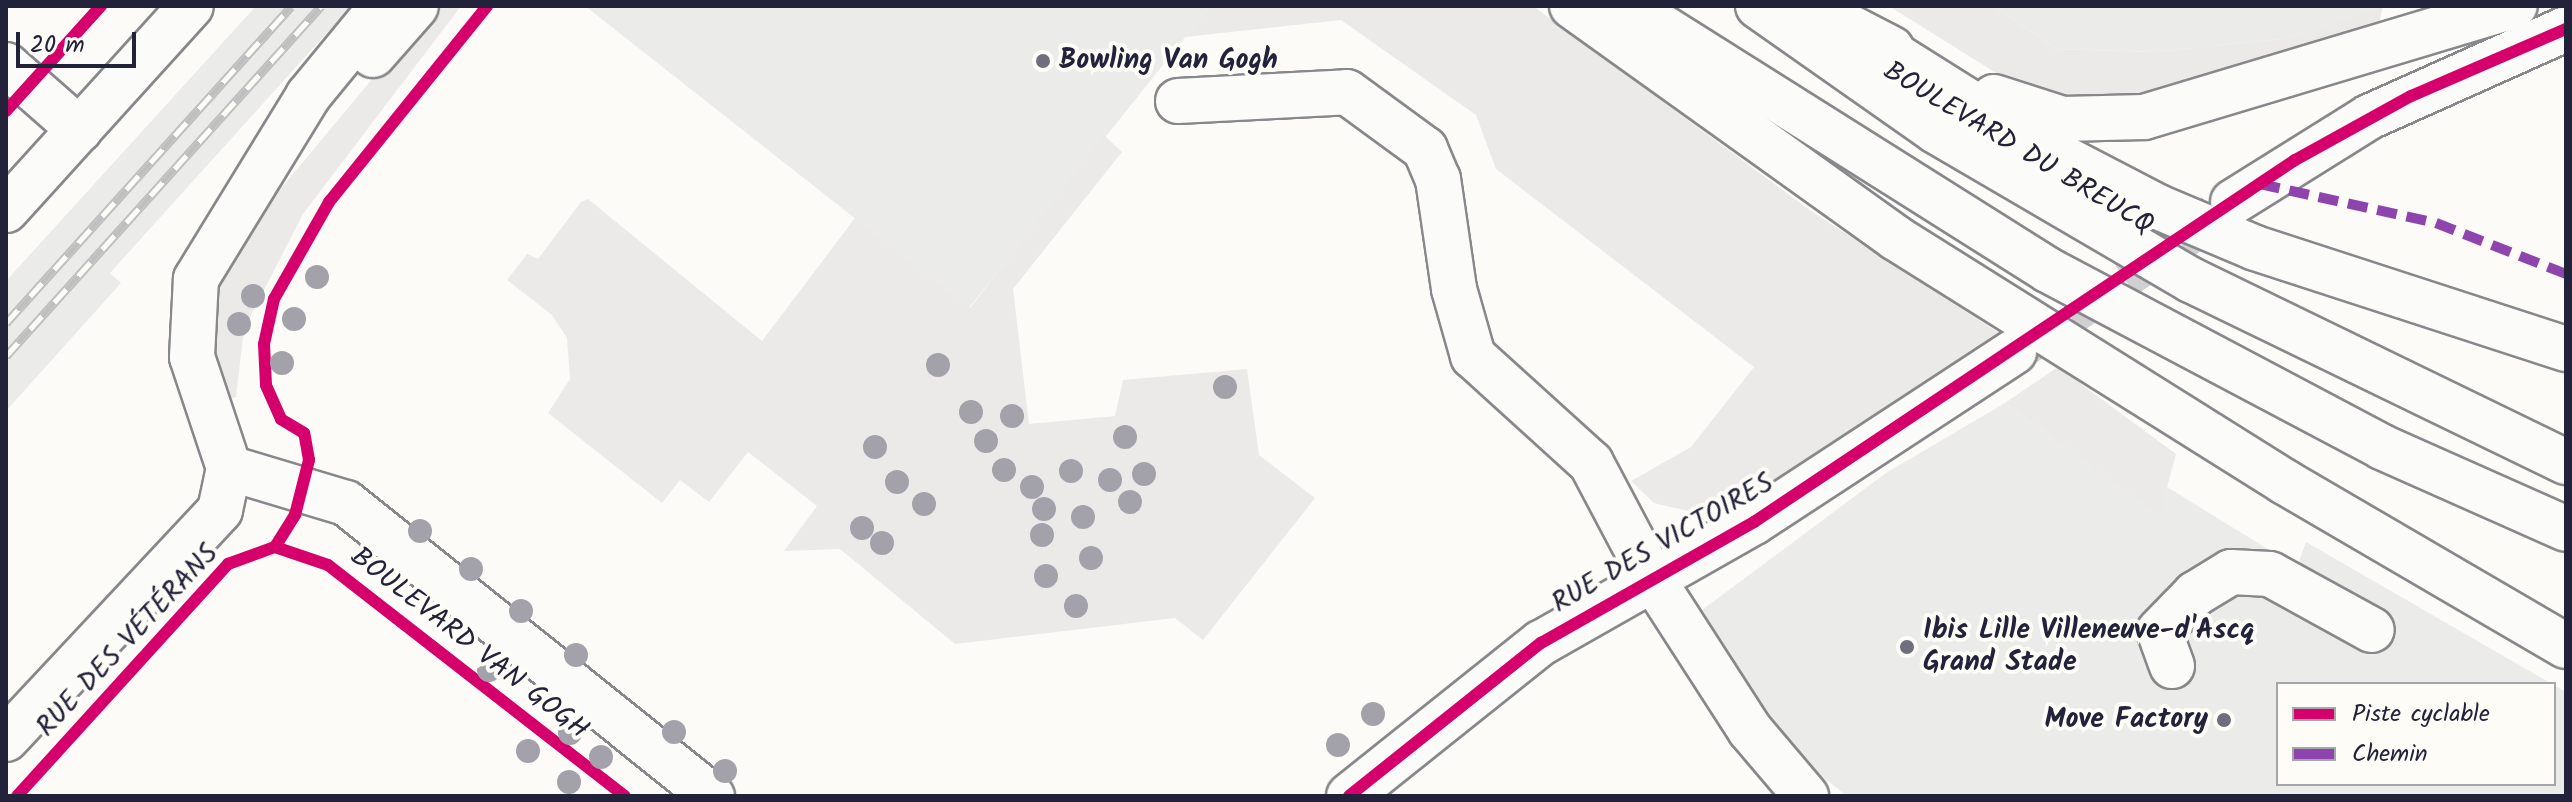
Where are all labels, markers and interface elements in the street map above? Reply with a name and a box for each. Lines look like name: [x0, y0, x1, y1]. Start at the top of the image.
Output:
scale bar: [20, 16, 140, 66]
text: 20 m: [30, 26, 85, 65]
place label: Bowling Van Gogh: [1059, 44, 1278, 78]
marker: Bowling Van Gogh: [1034, 52, 1052, 70]
street label: BOULEVARD DU BREUCQ: [1877, 55, 2159, 243]
street label: RUE DES VICTOIRES: [1546, 467, 1780, 621]
street label: RUE DES VÉTÉRANS: [30, 538, 226, 744]
street label: BOULEVARD VAN GOGH: [343, 541, 595, 747]
place label: Ibis Lille Villeneuve-d'Ascq Grand Stade: [1923, 614, 2255, 680]
marker: Ibis Lille Villeneuve-d'Ascq Grand Stade: [1898, 638, 1916, 656]
legend: [2276, 682, 2556, 786]
text: Piste cyclable: [2352, 695, 2490, 734]
place label: Move Factory: [2045, 703, 2208, 737]
marker: Move Factory: [2215, 711, 2233, 729]
text: Chemin: [2352, 735, 2428, 774]

